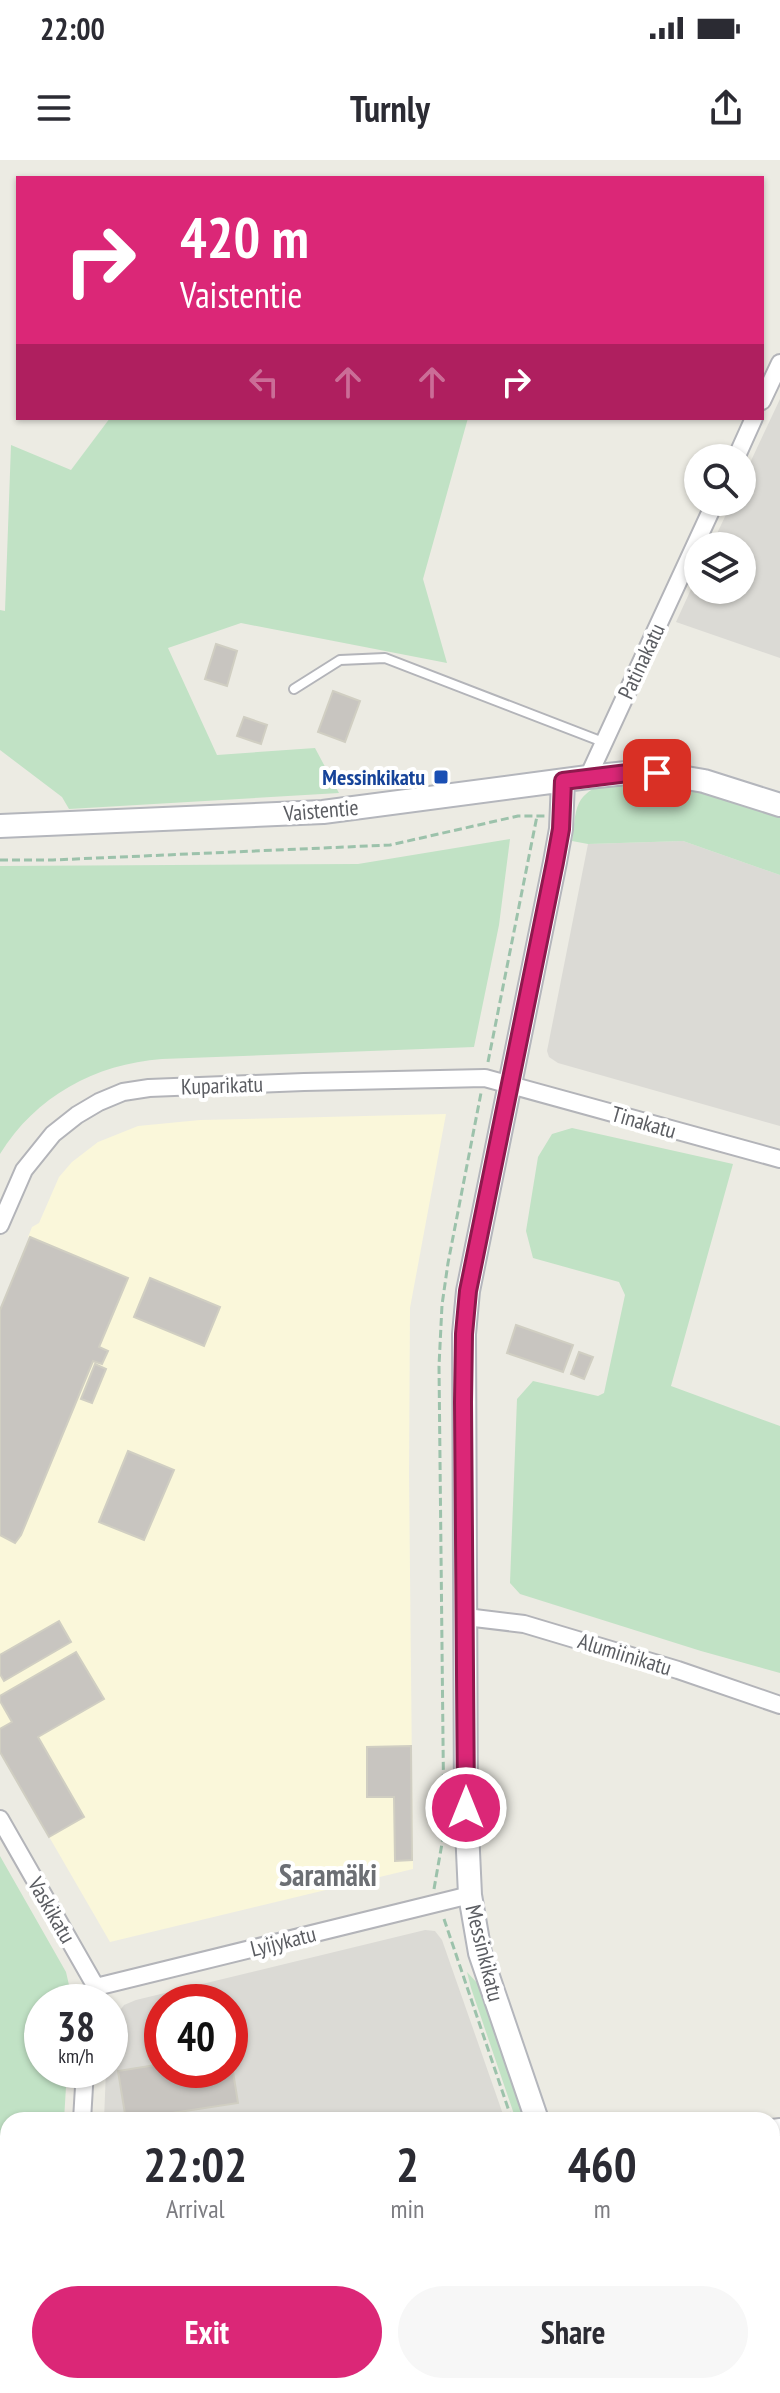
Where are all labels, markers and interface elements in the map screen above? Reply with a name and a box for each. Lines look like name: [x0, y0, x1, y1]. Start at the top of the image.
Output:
text: 22:00: [40, 9, 105, 48]
text: Turnly: [350, 85, 430, 132]
icon: menu: [32, 86, 76, 130]
icon: share: [704, 86, 748, 130]
text: 420 m: [180, 201, 309, 273]
icon: right: [48, 208, 152, 312]
text: Vaistentie: [180, 271, 302, 318]
icon: left: [242, 360, 286, 404]
icon: ahead: [326, 360, 370, 404]
icon: ahead: [410, 360, 454, 404]
icon: right: [494, 360, 538, 404]
map controls: [684, 444, 756, 604]
button: search: [684, 444, 756, 516]
button: layers: [684, 532, 756, 604]
street label: Patinakatu: [611, 619, 671, 703]
pin: [623, 739, 691, 807]
icon: arrive: [635, 751, 679, 795]
place label: Messinkikatu: [322, 763, 425, 791]
marker: Messinkikatu: [432, 768, 450, 786]
street label: Vaistentie: [282, 793, 359, 827]
street label: Kuparikatu: [181, 1070, 263, 1100]
street label: Tinakatu: [608, 1099, 680, 1145]
street label: Alumiinikatu: [575, 1627, 675, 1681]
position arrow: [424, 1766, 508, 1850]
district label: Saramäki: [279, 1855, 377, 1894]
street label: Vaskikatu: [21, 1871, 82, 1948]
street label: Messinkikatu: [459, 1902, 511, 2004]
street label: Lyijykatu: [247, 1919, 319, 1963]
speed limit sign: 40: [144, 1984, 248, 2088]
text: 38: [57, 2000, 95, 2052]
text: km/h: [58, 2043, 94, 2069]
text: 22:02: [143, 2133, 247, 2195]
text: 2: [396, 2133, 419, 2195]
text: 460: [568, 2133, 637, 2195]
text: Arrival: [166, 2192, 225, 2225]
text: min: [390, 2192, 424, 2225]
text: m: [594, 2192, 611, 2225]
button: Exit: [32, 2286, 382, 2378]
button: Share: [398, 2286, 748, 2378]

